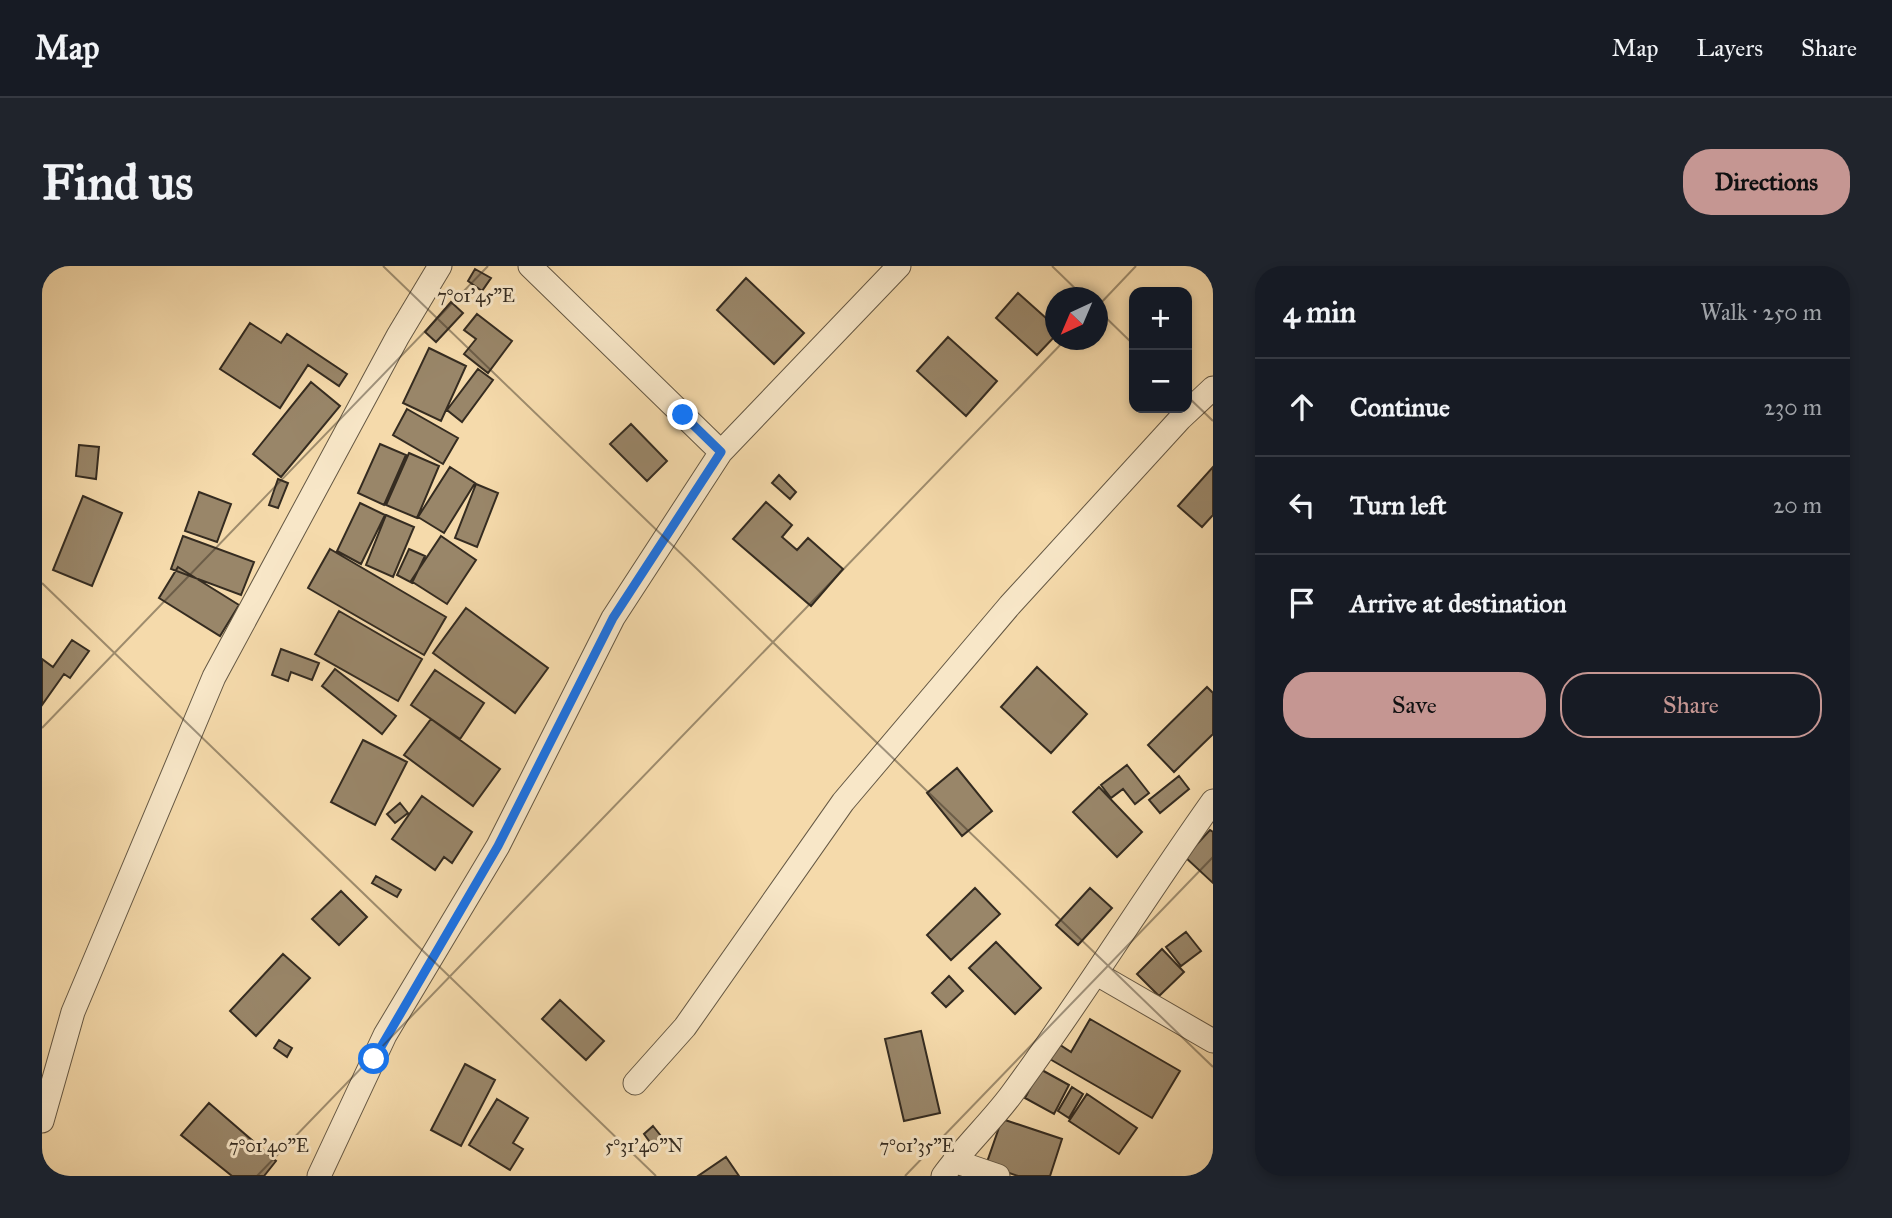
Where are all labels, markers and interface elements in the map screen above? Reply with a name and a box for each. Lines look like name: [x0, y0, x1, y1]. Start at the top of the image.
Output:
text: Map: [35, 28, 99, 68]
text: Map: [1612, 33, 1659, 63]
text: Layers: [1697, 33, 1763, 63]
text: Share: [1801, 33, 1857, 63]
button: Directions: [1683, 149, 1850, 215]
text: Find us: [42, 153, 193, 212]
text: 7°01'45"E: [437, 285, 515, 307]
north arrow: [1045, 287, 1108, 350]
map controls: [1129, 287, 1192, 413]
button: +: [1129, 287, 1192, 350]
text: 4 min: [1283, 294, 1356, 330]
text: Walk · 250 m: [1700, 298, 1822, 326]
button: −: [1129, 350, 1192, 413]
icon: ahead: [1283, 388, 1321, 426]
text: Continue: [1350, 391, 1450, 423]
text: 230 m: [1764, 393, 1822, 421]
route end: [667, 399, 698, 430]
icon: left: [1283, 486, 1321, 524]
text: Turn left: [1350, 489, 1446, 521]
text: 20 m: [1773, 491, 1822, 519]
icon: arrive: [1283, 584, 1321, 622]
text: Arrive at destination: [1350, 587, 1567, 619]
button: Save: [1283, 672, 1546, 738]
button: Share: [1560, 672, 1822, 738]
route start: [358, 1043, 389, 1074]
text: 7°01'40"E: [229, 1135, 309, 1157]
text: 5°31'40"N: [605, 1135, 683, 1157]
text: 7°01'35"E: [880, 1135, 955, 1157]

